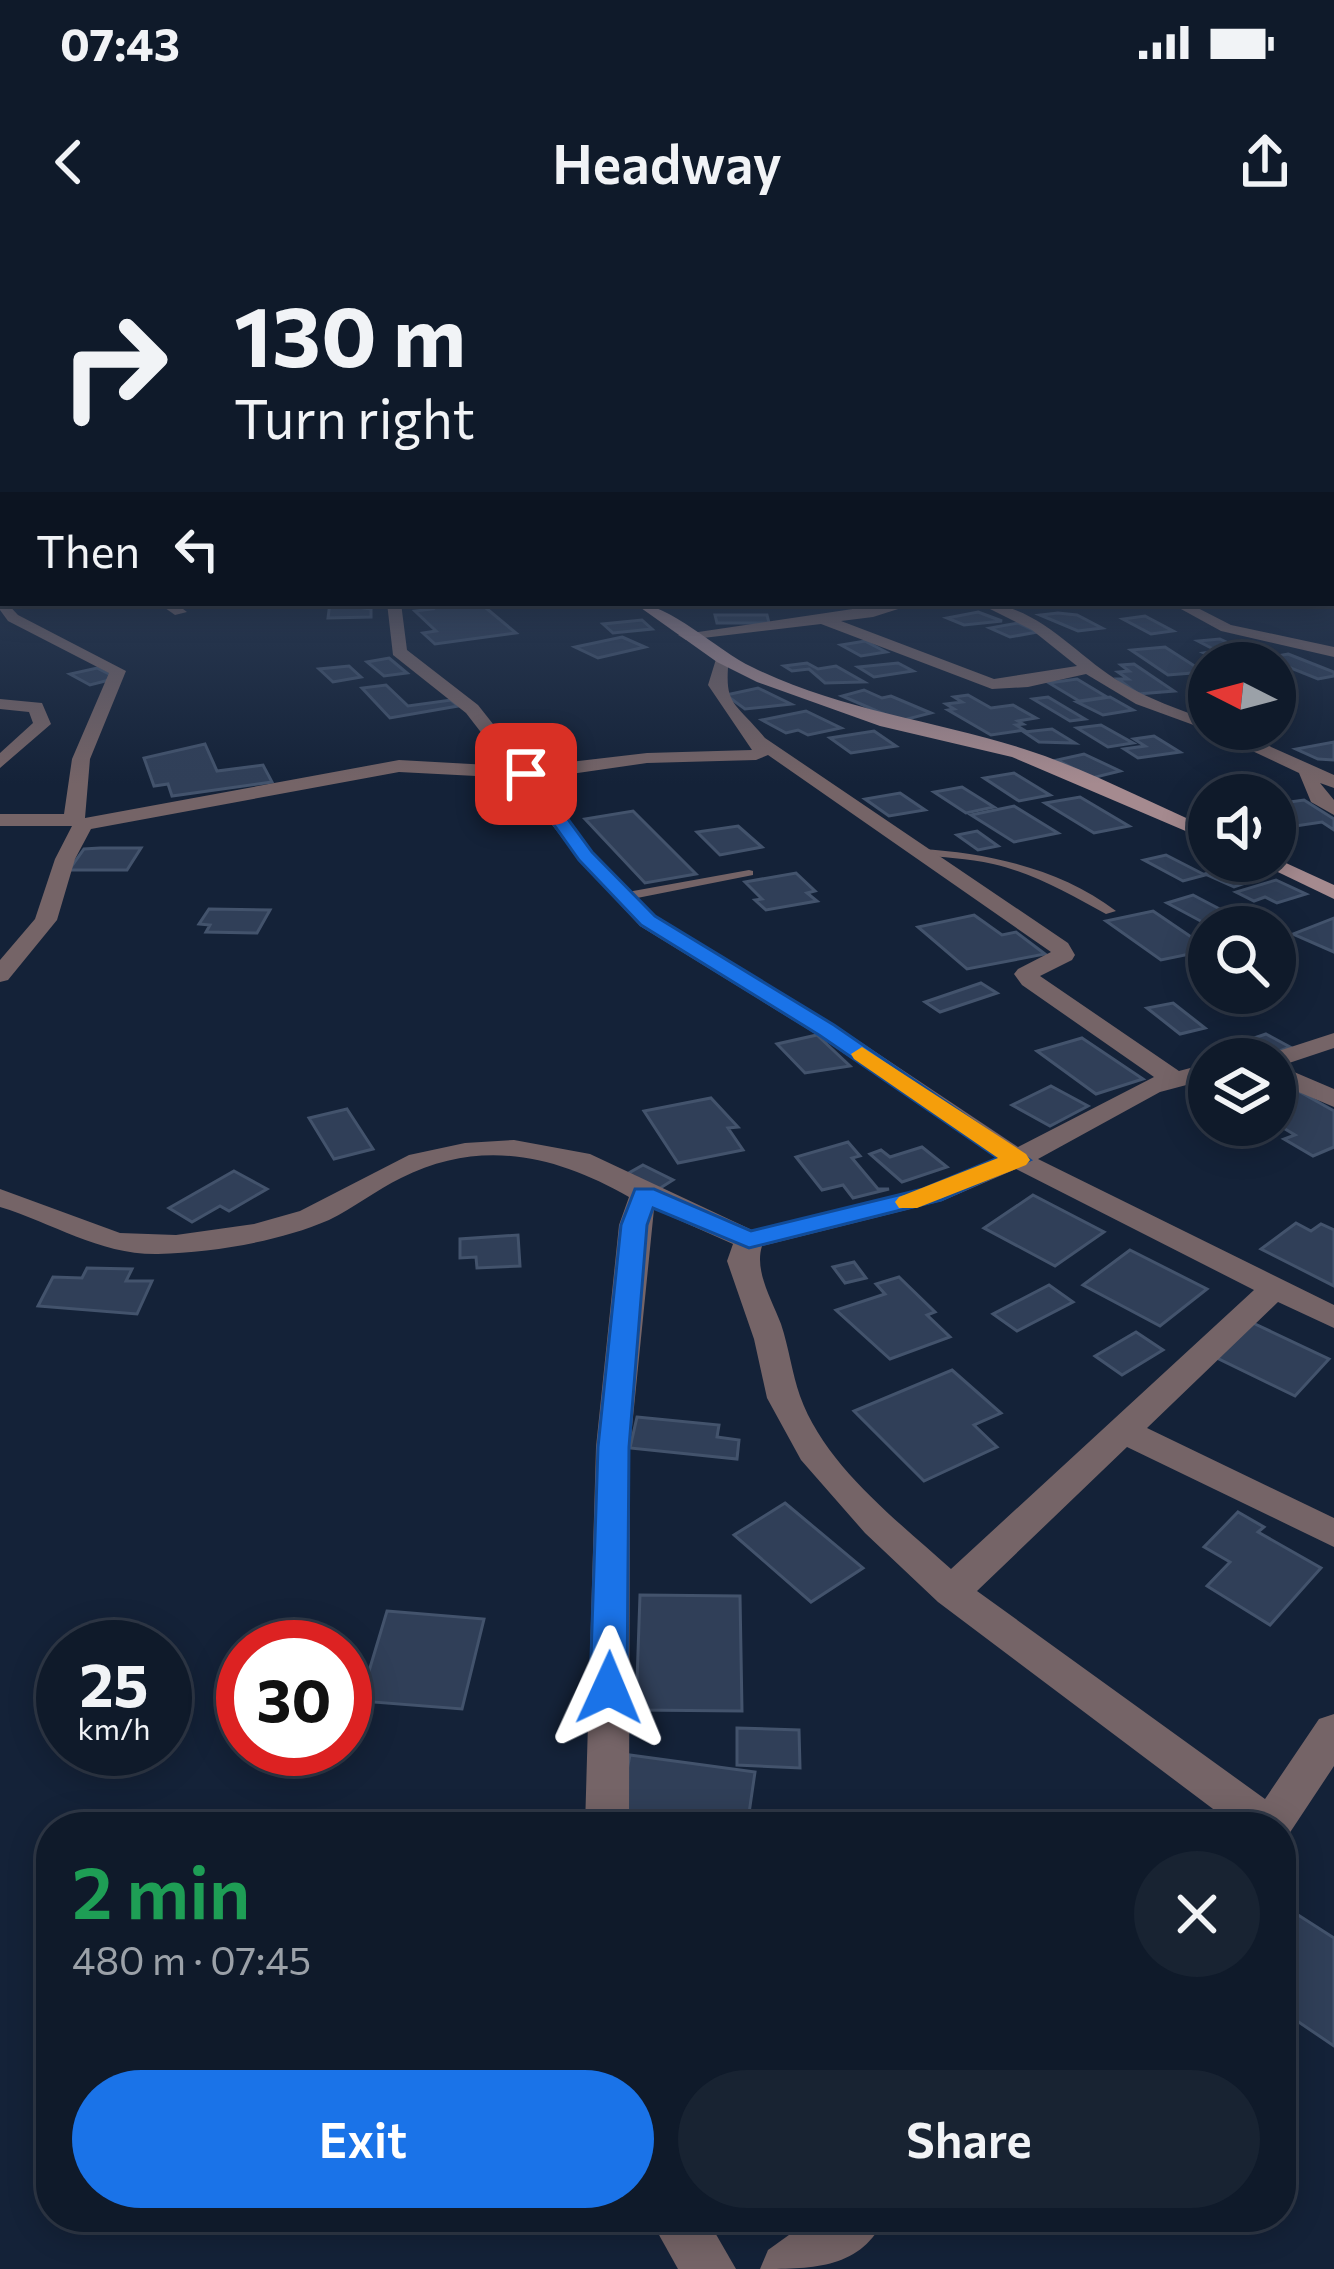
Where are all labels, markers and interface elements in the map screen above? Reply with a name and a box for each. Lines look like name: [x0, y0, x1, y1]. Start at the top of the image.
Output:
text: 07:43: [60, 15, 180, 70]
icon: back: [36, 129, 102, 195]
text: Headway: [552, 129, 782, 195]
icon: share: [1232, 129, 1298, 195]
text: 130 m: [234, 282, 466, 384]
icon: right: [36, 288, 192, 444]
text: Turn right: [234, 384, 475, 450]
icon: left: [164, 516, 230, 582]
text: Then: [36, 522, 140, 577]
north arrow: [1188, 642, 1296, 750]
map controls: [1188, 642, 1296, 1146]
pin: [475, 723, 577, 825]
icon: arrive: [493, 741, 559, 807]
button: sound: [1188, 774, 1296, 882]
button: search: [1188, 906, 1296, 1014]
button: layers: [1188, 1038, 1296, 1146]
speed limit sign: 30: [216, 1620, 372, 1776]
position arrow: [546, 1625, 672, 1751]
text: 25: [79, 1646, 149, 1719]
text: km/h: [78, 1709, 150, 1746]
text: 2 min: [72, 1846, 250, 1934]
button: close: [1134, 1851, 1260, 1977]
text: 480 m · 07:45: [72, 1935, 311, 1983]
button: Exit: [72, 2070, 654, 2208]
button: Share: [678, 2070, 1260, 2208]

